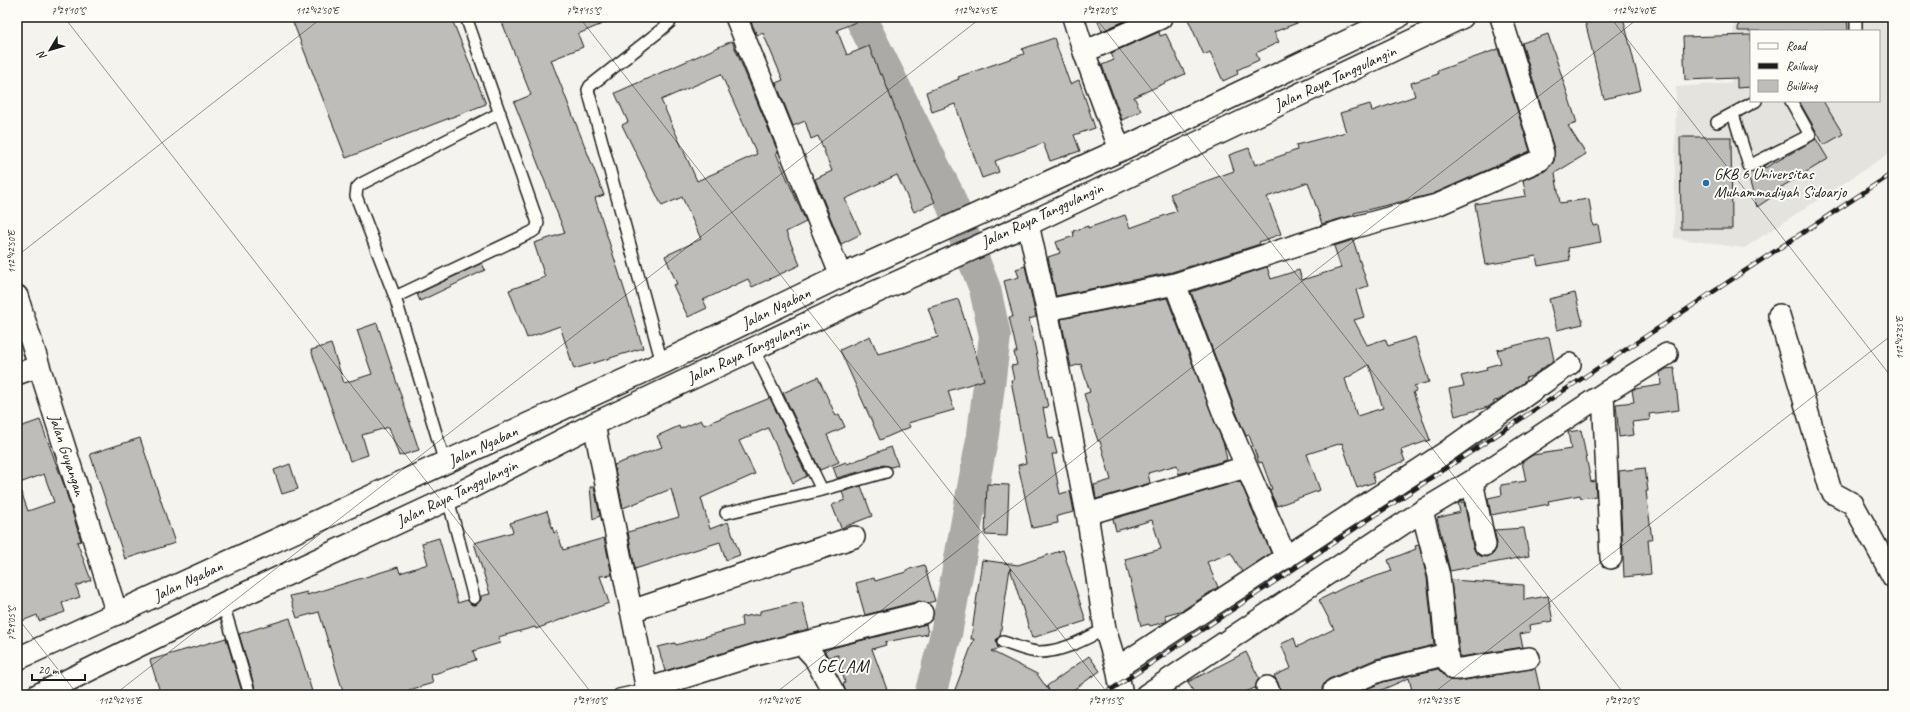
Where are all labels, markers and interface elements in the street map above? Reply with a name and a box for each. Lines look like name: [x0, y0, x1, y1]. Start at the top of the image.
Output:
text: 7°29'10"S: [51, 4, 87, 17]
text: 112°42'50"E: [295, 4, 340, 17]
text: 7°29'15"S: [566, 4, 602, 17]
text: 112°42'45"E: [953, 4, 998, 17]
text: 7°29'20"S: [1082, 4, 1118, 17]
text: 112°42'40"E: [1612, 4, 1657, 17]
north arrow: [30, 30, 70, 70]
legend: [1750, 30, 1880, 102]
text: Road: [1786, 38, 1808, 54]
street label: Jalan Raya Tanggulangin: [1270, 41, 1400, 115]
text: N: [33, 47, 50, 63]
text: Railway: [1786, 58, 1818, 74]
text: Building: [1786, 78, 1818, 94]
place label: GKB 6 Universitas Muhammadiyah Sidoarjo: [1714, 164, 1848, 202]
street label: Jalan Raya Tanggulangin: [977, 178, 1107, 252]
marker: GKB 6 Universitas Muhammadiyah Sidoarjo: [1701, 178, 1711, 188]
text: 112°42'50"E: [5, 229, 18, 274]
street label: Jalan Ngaban: [737, 282, 814, 334]
street label: Jalan Raya Tanggulangin: [683, 314, 813, 388]
text: 112°42'35"E: [1893, 315, 1906, 360]
street label: Jalan Guyangan: [44, 411, 90, 499]
street label: Jalan Ngaban: [444, 421, 522, 471]
street label: Jalan Raya Tanggulangin: [392, 455, 521, 531]
street label: Jalan Ngaban: [149, 556, 227, 606]
text: 7°29'05"S: [5, 605, 18, 641]
district label: GELAM: [816, 655, 871, 677]
scale bar: [32, 656, 85, 682]
text: 20 m: [38, 662, 60, 678]
text: 112°42'45"E: [98, 694, 143, 707]
text: 7°29'10"S: [572, 694, 608, 707]
text: 112°42'40"E: [757, 694, 802, 707]
text: 7°29'15"S: [1088, 694, 1124, 707]
text: 112°42'35"E: [1416, 694, 1461, 707]
text: 7°29'20"S: [1604, 694, 1640, 707]

